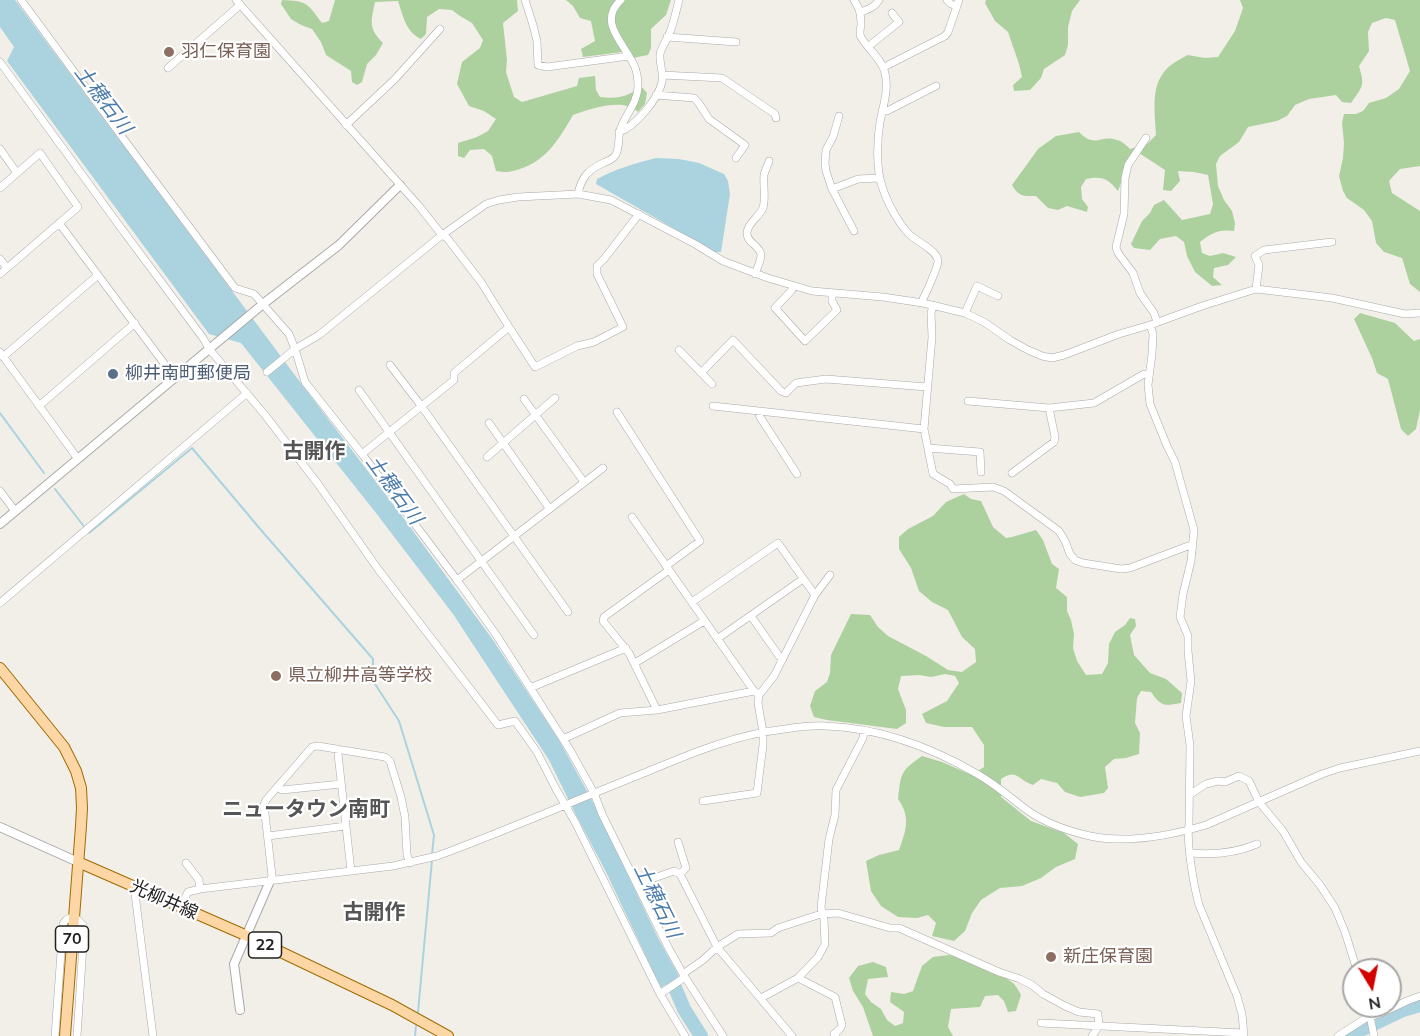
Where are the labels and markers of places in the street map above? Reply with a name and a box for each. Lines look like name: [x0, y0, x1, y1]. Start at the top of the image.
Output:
place label: 羽仁保育園: [181, 41, 271, 63]
marker: 羽仁保育園: [162, 45, 176, 59]
place label: 柳井南町郵便局: [125, 363, 251, 385]
marker: 柳井南町郵便局: [106, 367, 120, 381]
place label: 県立柳井高等学校: [288, 665, 432, 687]
marker: 県立柳井高等学校: [269, 669, 283, 683]
place label: 新庄保育園: [1063, 946, 1153, 968]
marker: 新庄保育園: [1044, 950, 1058, 964]

